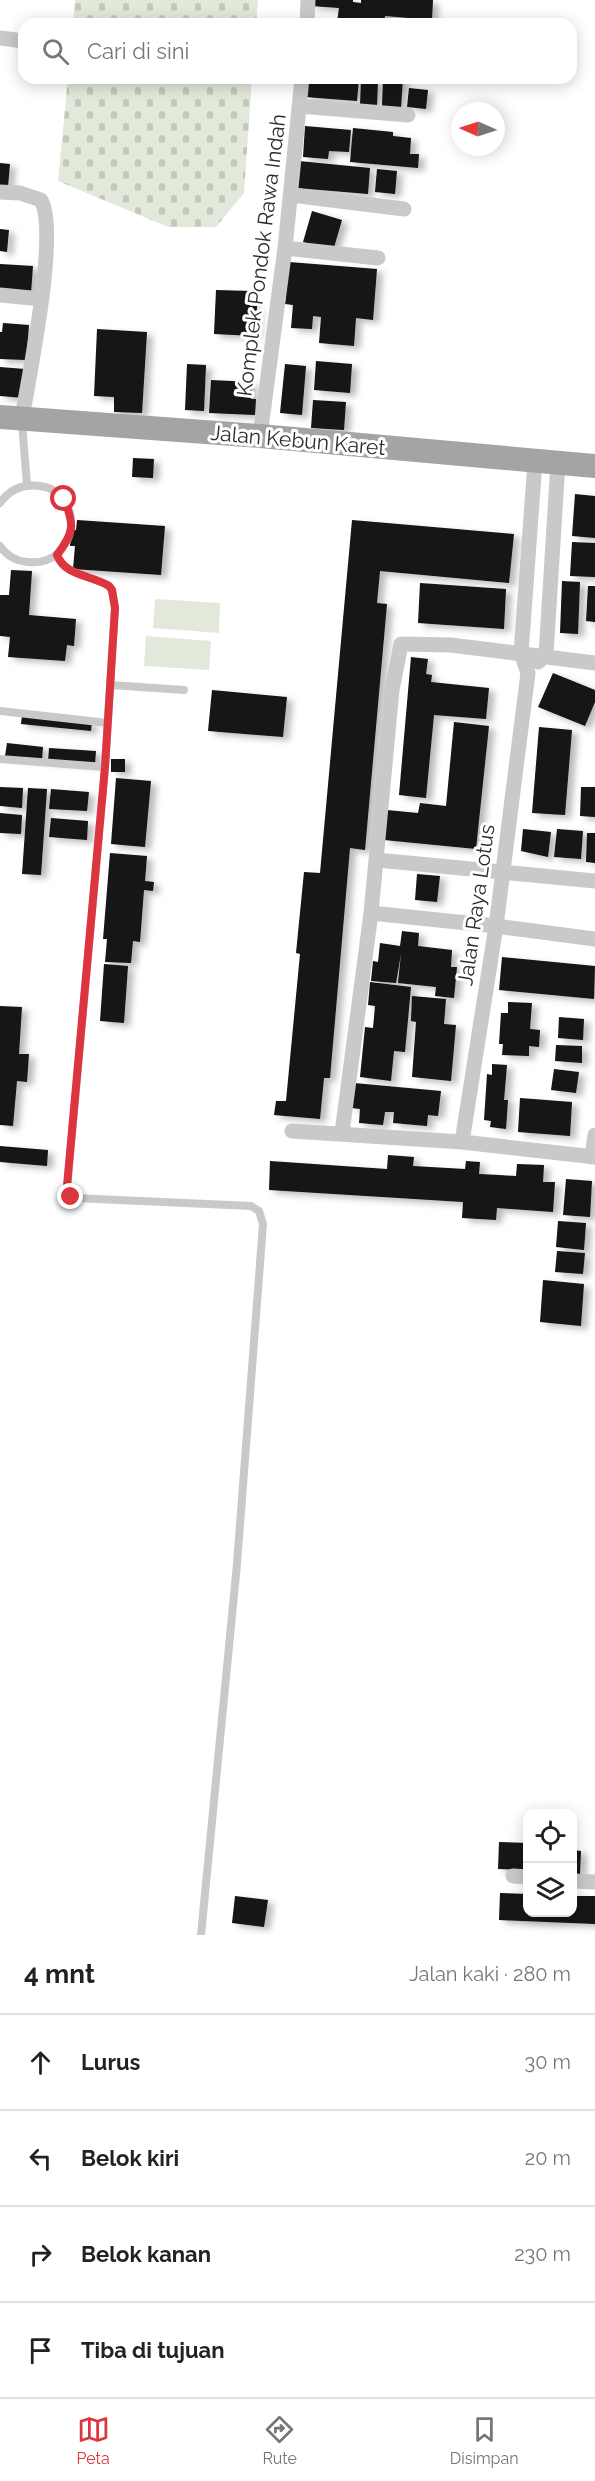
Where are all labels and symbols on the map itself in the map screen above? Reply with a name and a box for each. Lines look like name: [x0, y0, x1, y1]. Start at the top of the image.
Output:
north arrow: [451, 102, 505, 156]
street label: Komplek Pondok Rawa Indah: [231, 112, 291, 398]
street label: Jalan Kebun Karet: [209, 420, 387, 460]
route start: [50, 485, 76, 511]
street label: Jalan Raya Lotus: [452, 823, 500, 987]
route end: [57, 1183, 83, 1209]

